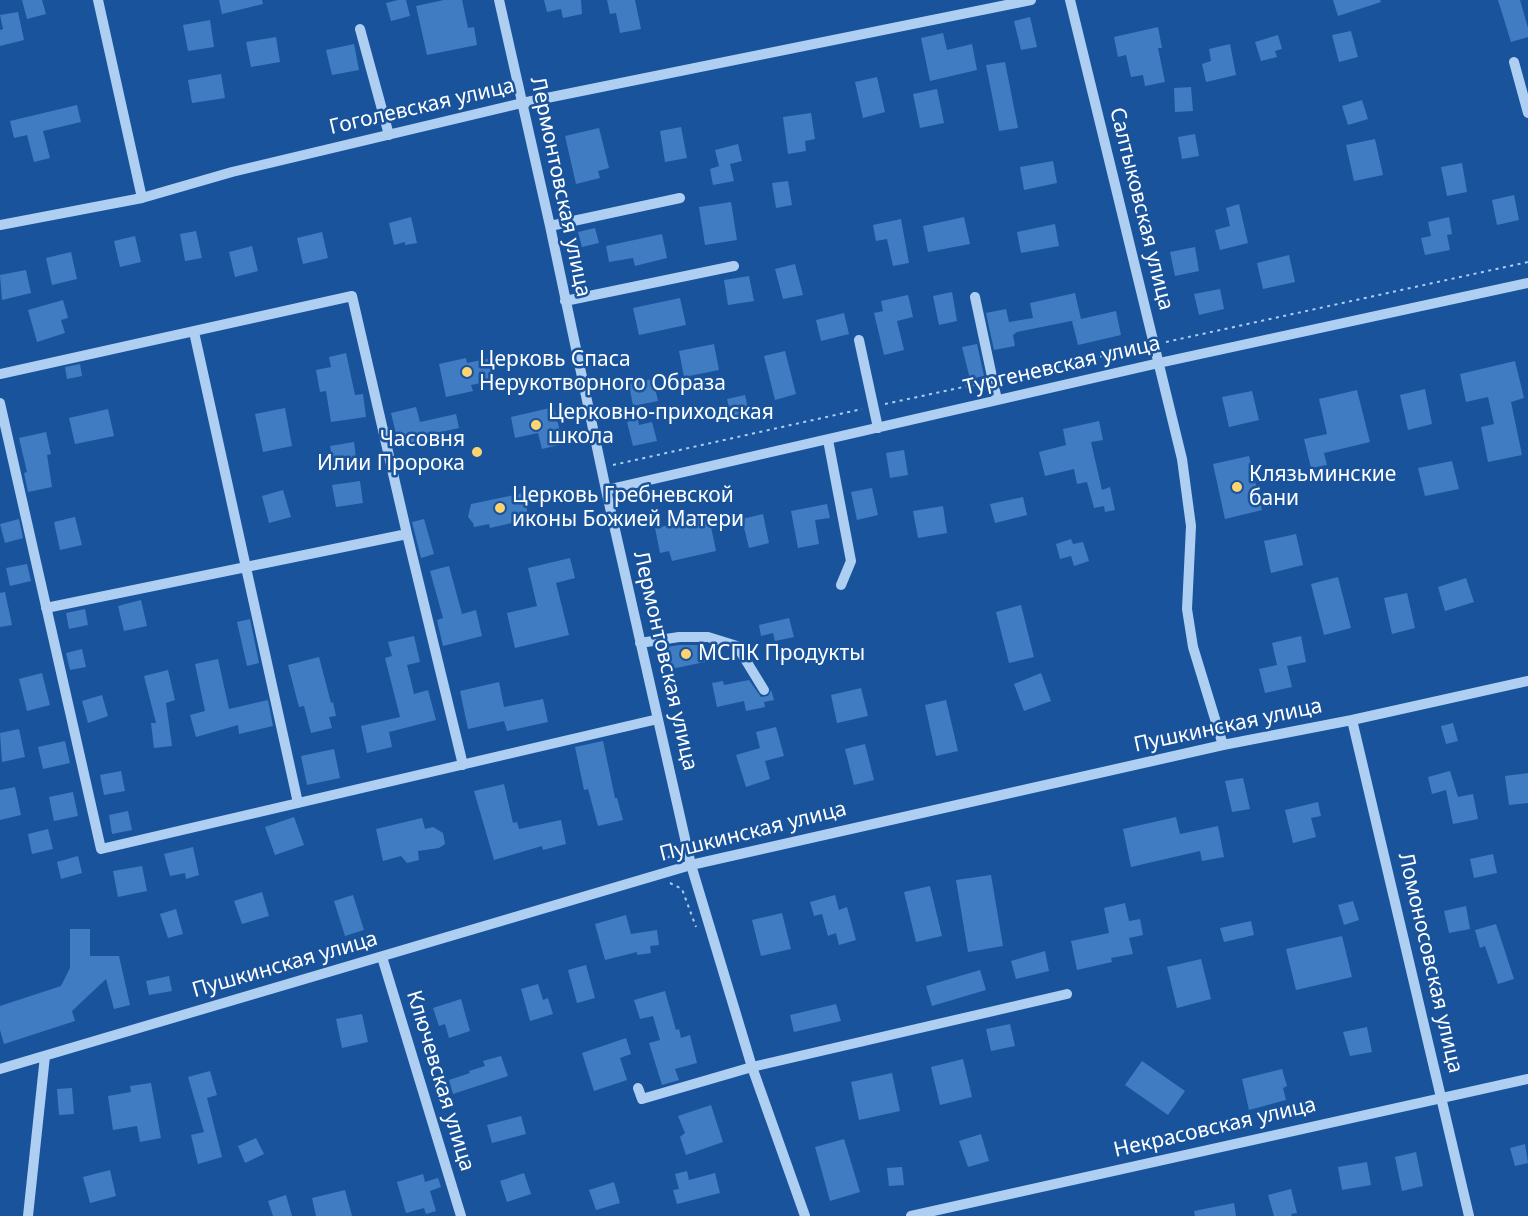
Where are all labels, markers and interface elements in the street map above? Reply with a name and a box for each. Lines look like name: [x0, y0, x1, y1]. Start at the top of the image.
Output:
street label: Гоголевская улица: [327, 73, 517, 141]
street label: Лермонтовская улица: [524, 75, 596, 299]
street label: Салтыковская улица: [1104, 105, 1178, 313]
street label: Тургеневская улица: [961, 331, 1163, 401]
place label: Церковь Спаса Нерукотворного Образа: [479, 347, 726, 397]
marker: Церковь Спаса Нерукотворного Образа: [460, 365, 474, 379]
place label: Церковно-приходская школа: [548, 400, 774, 450]
marker: Церковно-приходская школа: [529, 418, 543, 432]
place label: Часовня Илии Пророка: [317, 427, 465, 477]
marker: Часовня Илии Пророка: [470, 445, 484, 459]
place label: Клязьминские бани: [1249, 462, 1396, 512]
marker: Клязьминские бани: [1230, 480, 1244, 494]
place label: Церковь Гребневской иконы Божией Матери: [512, 483, 744, 533]
marker: Церковь Гребневской иконы Божией Матери: [493, 501, 507, 515]
street label: Лермонтовская улица: [628, 549, 702, 773]
place label: МСПК Продукты: [698, 641, 865, 667]
marker: МСПК Продукты: [679, 647, 693, 661]
street label: Пушкинская улица: [1132, 694, 1324, 758]
street label: Пушкинская улица: [657, 797, 849, 867]
street label: Ломоносовская улица: [1392, 850, 1468, 1076]
street label: Пушкинская улица: [189, 926, 381, 1004]
street label: Ключевская улица: [401, 988, 479, 1174]
street label: Некрасовская улица: [1111, 1092, 1319, 1164]

